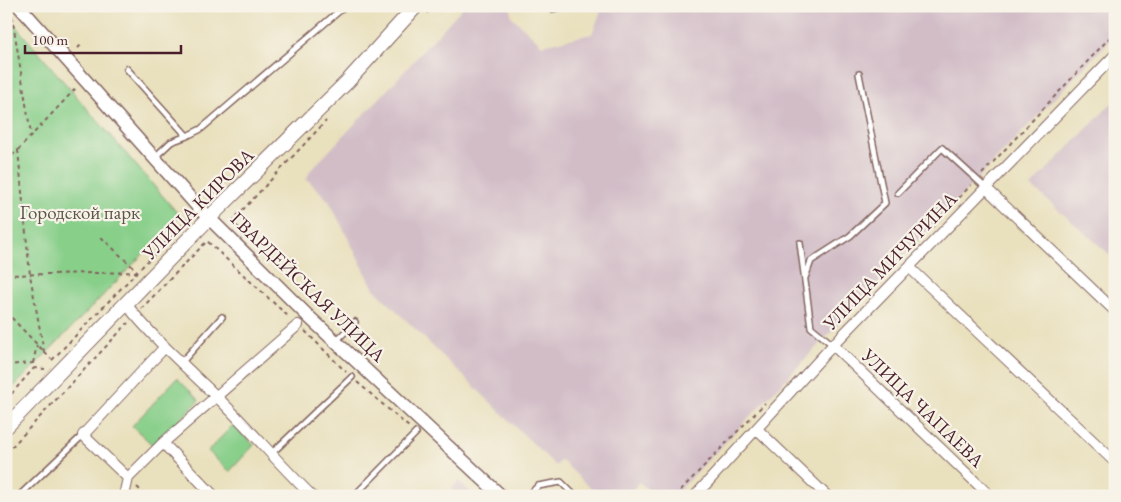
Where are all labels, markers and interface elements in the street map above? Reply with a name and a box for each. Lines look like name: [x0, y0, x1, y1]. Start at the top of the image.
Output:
scale bar: [25, 22, 181, 54]
text: 100 m: [32, 30, 69, 49]
street label: УЛИЦА КИРОВА: [136, 142, 260, 266]
street label: УЛИЦА МИЧУРИНА: [817, 186, 963, 336]
park label: Городской парк: [20, 200, 140, 225]
street label: ГВАРДЕЙСКАЯ УЛИЦА: [225, 206, 391, 368]
street label: УЛИЦА ЧАПАЕВА: [856, 342, 990, 474]

